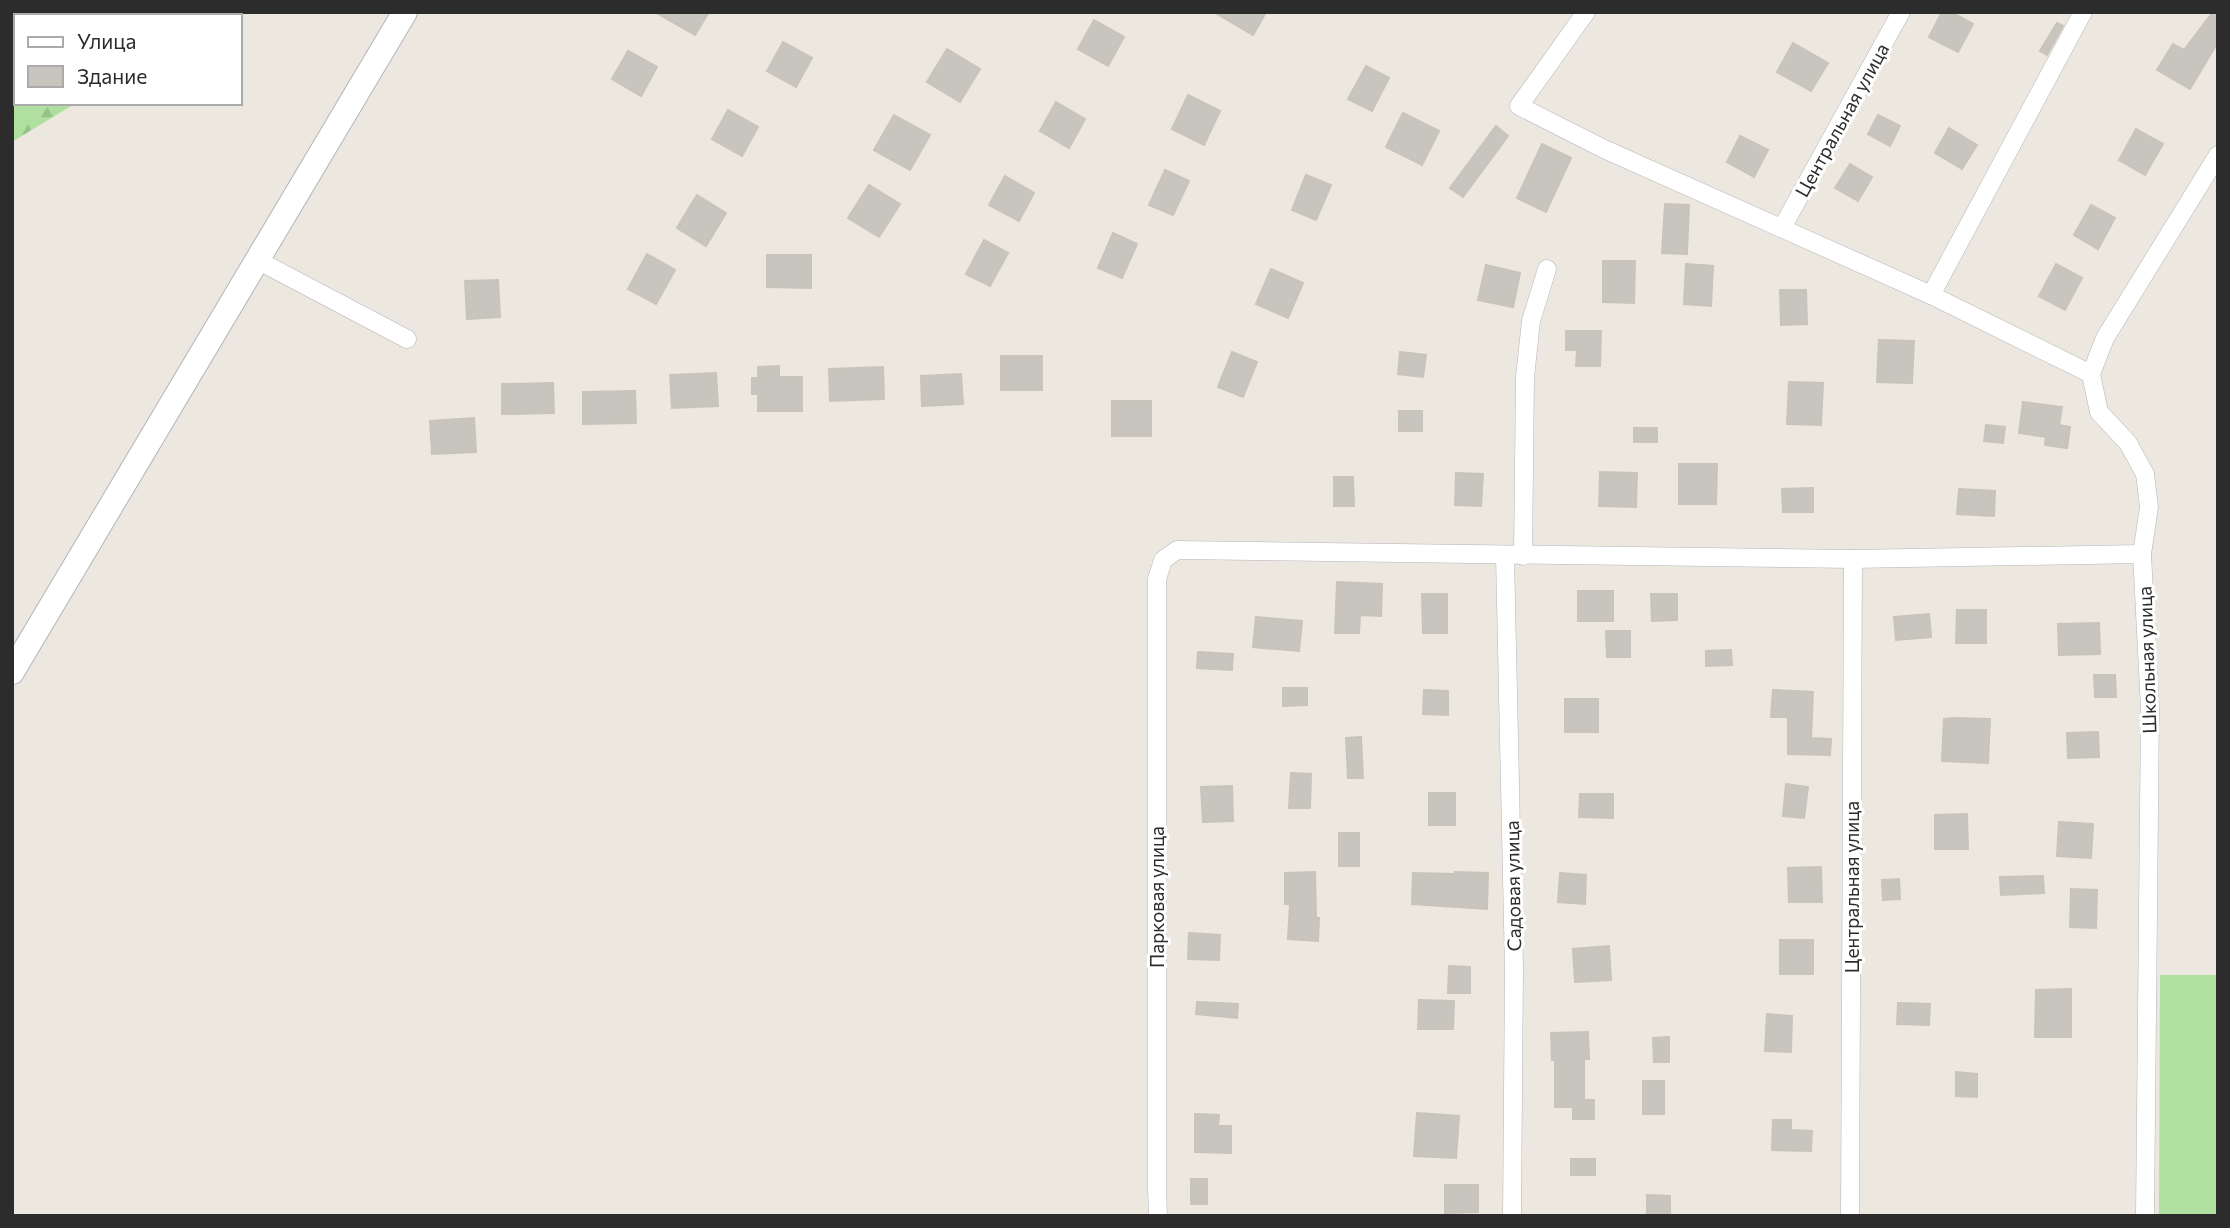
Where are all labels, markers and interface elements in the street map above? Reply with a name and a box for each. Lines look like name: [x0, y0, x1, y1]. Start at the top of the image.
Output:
legend: [14, 14, 242, 105]
text: Улица: [77, 28, 136, 53]
street label: Центральная улица: [1790, 39, 1893, 201]
text: Здание: [77, 63, 147, 88]
street label: Школьная улица: [2132, 586, 2161, 734]
street label: Центральная улица: [1840, 801, 1863, 973]
street label: Садовая улица: [1500, 820, 1525, 952]
street label: Парковая улица: [1145, 826, 1168, 968]

